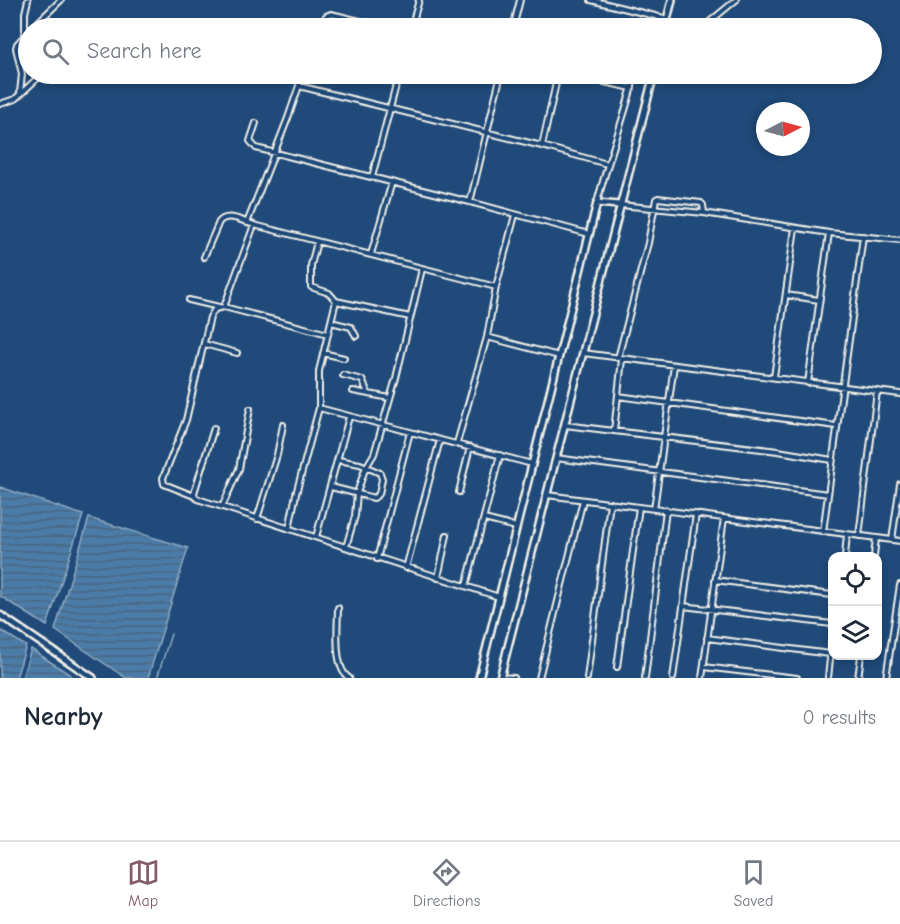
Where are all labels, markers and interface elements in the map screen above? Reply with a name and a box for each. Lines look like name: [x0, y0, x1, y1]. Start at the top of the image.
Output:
search box: [18, 18, 882, 84]
icon: search: [39, 35, 72, 68]
text: Search here: [87, 38, 202, 64]
north arrow: [756, 102, 810, 156]
map controls: [828, 552, 882, 660]
button: locate: [828, 552, 882, 606]
button: layers: [828, 606, 882, 660]
text: Nearby: [24, 702, 103, 732]
text: 0 results: [803, 706, 876, 729]
tab: Map: [127, 856, 160, 910]
tab: Directions: [413, 856, 480, 910]
tab: Saved: [733, 856, 773, 910]

